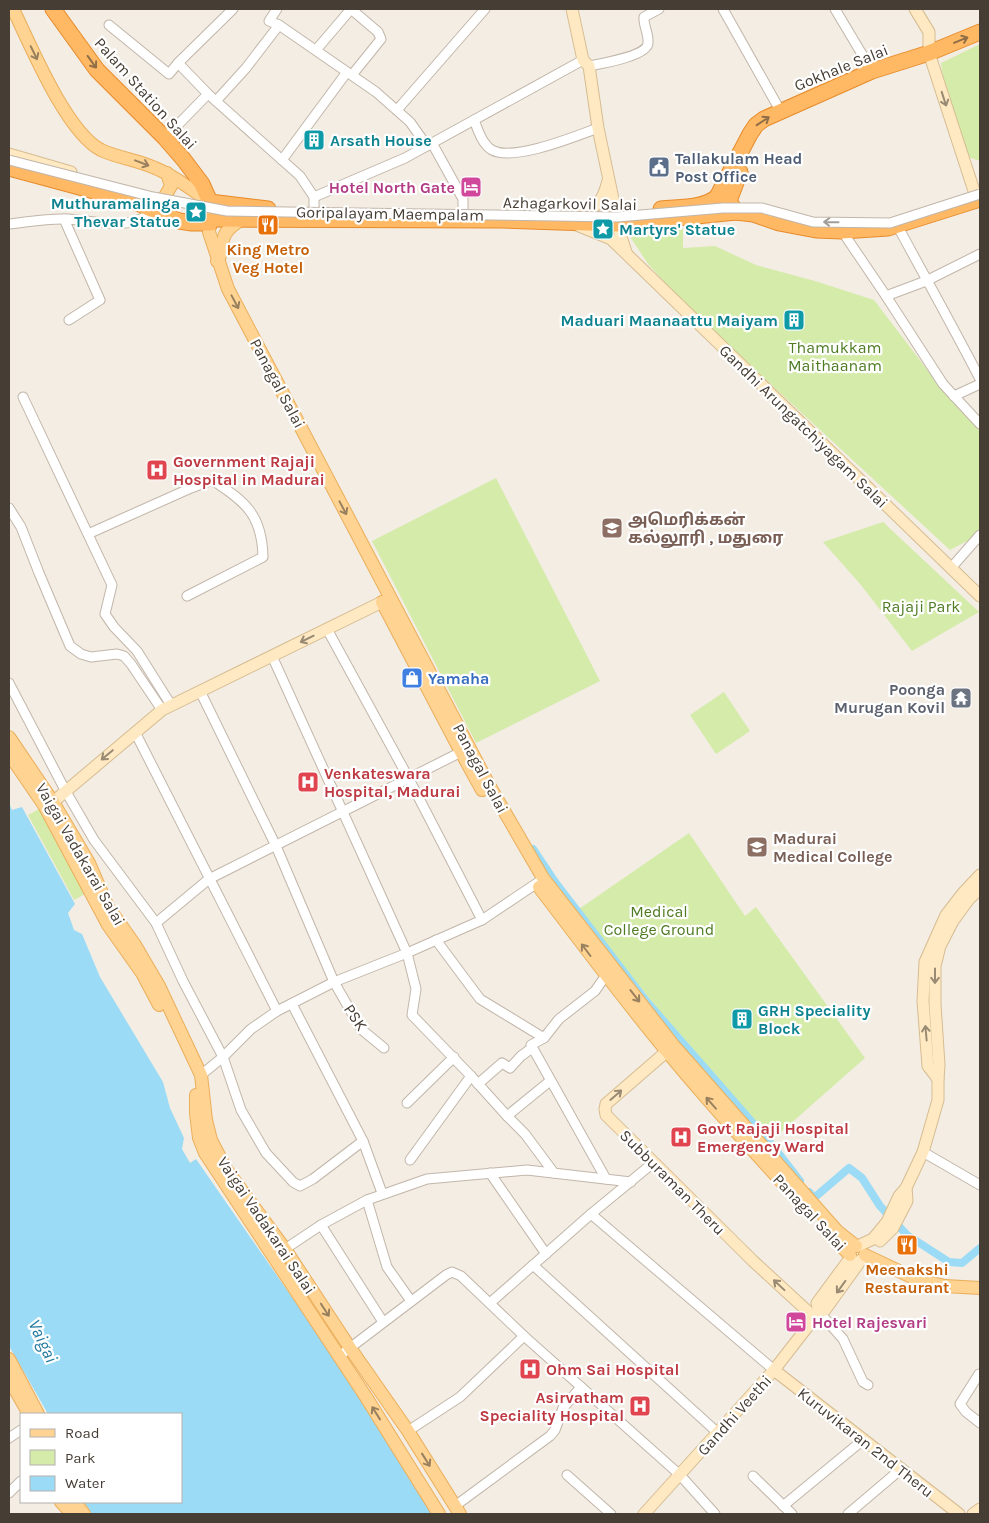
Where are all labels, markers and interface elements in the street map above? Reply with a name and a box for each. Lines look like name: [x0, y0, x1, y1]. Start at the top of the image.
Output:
street label: Palam Station Salai: [90, 34, 201, 153]
one-way arrow: [953, 35, 969, 44]
street label: Gokhale Salai: [791, 40, 891, 95]
one-way arrow: [30, 45, 39, 60]
one-way arrow: [87, 55, 97, 69]
one-way arrow: [940, 91, 949, 107]
one-way arrow: [756, 116, 770, 126]
building icon: Arsath House: [302, 128, 326, 152]
place label: Arsath House: [330, 131, 432, 150]
place label: Tallakulam Head Post Office: [675, 149, 802, 186]
public building icon: Tallakulam Head Post Office: [647, 155, 671, 179]
one-way arrow: [134, 159, 149, 168]
hotel icon: Hotel North Gate: [459, 175, 483, 199]
place label: Hotel North Gate: [329, 178, 455, 197]
street label: Azhagarkovil Salai: [503, 193, 637, 214]
place label: Muthuramalinga Thevar Statue: [51, 194, 180, 231]
place icon: Muthuramalinga Thevar Statue: [184, 200, 208, 224]
street label: Goripalayam Maempalam: [296, 202, 484, 225]
restaurant icon: King Metro Veg Hotel: [256, 213, 280, 237]
place icon: Martyrs' Statue: [591, 217, 615, 241]
one-way arrow: [823, 217, 840, 227]
place label: Martyrs' Statue: [619, 220, 735, 239]
place label: King Metro Veg Hotel: [226, 240, 310, 277]
one-way arrow: [230, 294, 240, 309]
building icon: Maduari Maanaattu Maiyam: [782, 308, 806, 332]
place label: Maduari Maanaattu Maiyam: [561, 311, 778, 330]
street label: Panagal Salai: [246, 335, 309, 431]
park label: Thamukkam Maithaanam: [788, 338, 882, 375]
street label: Gandhi Arungatchiyagam Salai: [716, 341, 892, 512]
place label: Government Rajaji Hospital in Madurai: [173, 452, 325, 489]
hospital icon: Government Rajaji Hospital in Madurai: [145, 458, 169, 482]
one-way arrow: [338, 500, 348, 515]
place label: அமெரிக்கன் கல்லூரி , மதுரை: [628, 510, 783, 548]
school or university icon: அமெரிக்கன் கல்லூரி , மதுரை: [600, 516, 624, 540]
park label: Rajaji Park: [882, 597, 960, 616]
one-way arrow: [300, 635, 315, 644]
shop icon: Yamaha: [400, 666, 424, 690]
place label: Yamaha: [428, 669, 489, 688]
place label: Poonga Murugan Kovil: [834, 680, 945, 717]
temple icon: Poonga Murugan Kovil: [949, 686, 973, 710]
street label: Panagal Salai: [449, 720, 512, 816]
one-way arrow: [101, 749, 114, 761]
place label: Venkateswara Hospital, Madurai: [324, 764, 461, 801]
hospital icon: Venkateswara Hospital, Madurai: [296, 770, 320, 794]
street label: Vaigai Vadakarai Salai: [32, 780, 129, 929]
place label: Madurai Medical College: [773, 829, 893, 866]
school or university icon: Madurai Medical College: [745, 835, 769, 859]
park label: Medical College Ground: [604, 902, 714, 939]
one-way arrow: [581, 943, 591, 957]
one-way arrow: [930, 968, 940, 984]
one-way arrow: [630, 989, 641, 1002]
street label: PSK: [340, 1000, 372, 1035]
place label: GRH Speciality Block: [758, 1001, 870, 1038]
building icon: GRH Speciality Block: [730, 1007, 754, 1031]
one-way arrow: [921, 1025, 930, 1041]
one-way arrow: [610, 1089, 623, 1101]
one-way arrow: [705, 1096, 716, 1109]
place label: Govt Rajaji Hospital Emergency Ward: [697, 1119, 849, 1156]
hospital icon: Govt Rajaji Hospital Emergency Ward: [669, 1125, 693, 1149]
street label: Subburaman Theru: [616, 1126, 729, 1239]
street label: Vaigai Vadakarai Salai: [214, 1153, 320, 1298]
street label: Panagal Salai: [769, 1170, 850, 1255]
restaurant icon: Meenakshi Restaurant: [895, 1233, 919, 1257]
place label: Meenakshi Restaurant: [865, 1260, 949, 1297]
one-way arrow: [772, 1279, 785, 1291]
one-way arrow: [836, 1280, 846, 1294]
one-way arrow: [320, 1303, 330, 1317]
hotel icon: Hotel Rajesvari: [784, 1310, 808, 1334]
place label: Hotel Rajesvari: [812, 1313, 927, 1332]
water label: Vaigai: [23, 1316, 63, 1366]
hospital icon: Ohm Sai Hospital: [518, 1357, 542, 1381]
place label: Ohm Sai Hospital: [546, 1360, 679, 1379]
street label: Gandhi Veethi: [693, 1371, 776, 1460]
street label: Kuruvikaran 2nd Theru: [794, 1383, 937, 1501]
place label: Asirvatham Speciality Hospital: [480, 1388, 624, 1425]
hospital icon: Asirvatham Speciality Hospital: [628, 1394, 652, 1418]
one-way arrow: [371, 1407, 381, 1421]
legend: [20, 1413, 182, 1503]
text: Road: [65, 1424, 100, 1442]
text: Park: [65, 1449, 95, 1467]
one-way arrow: [421, 1452, 431, 1466]
text: Water: [65, 1474, 106, 1492]

